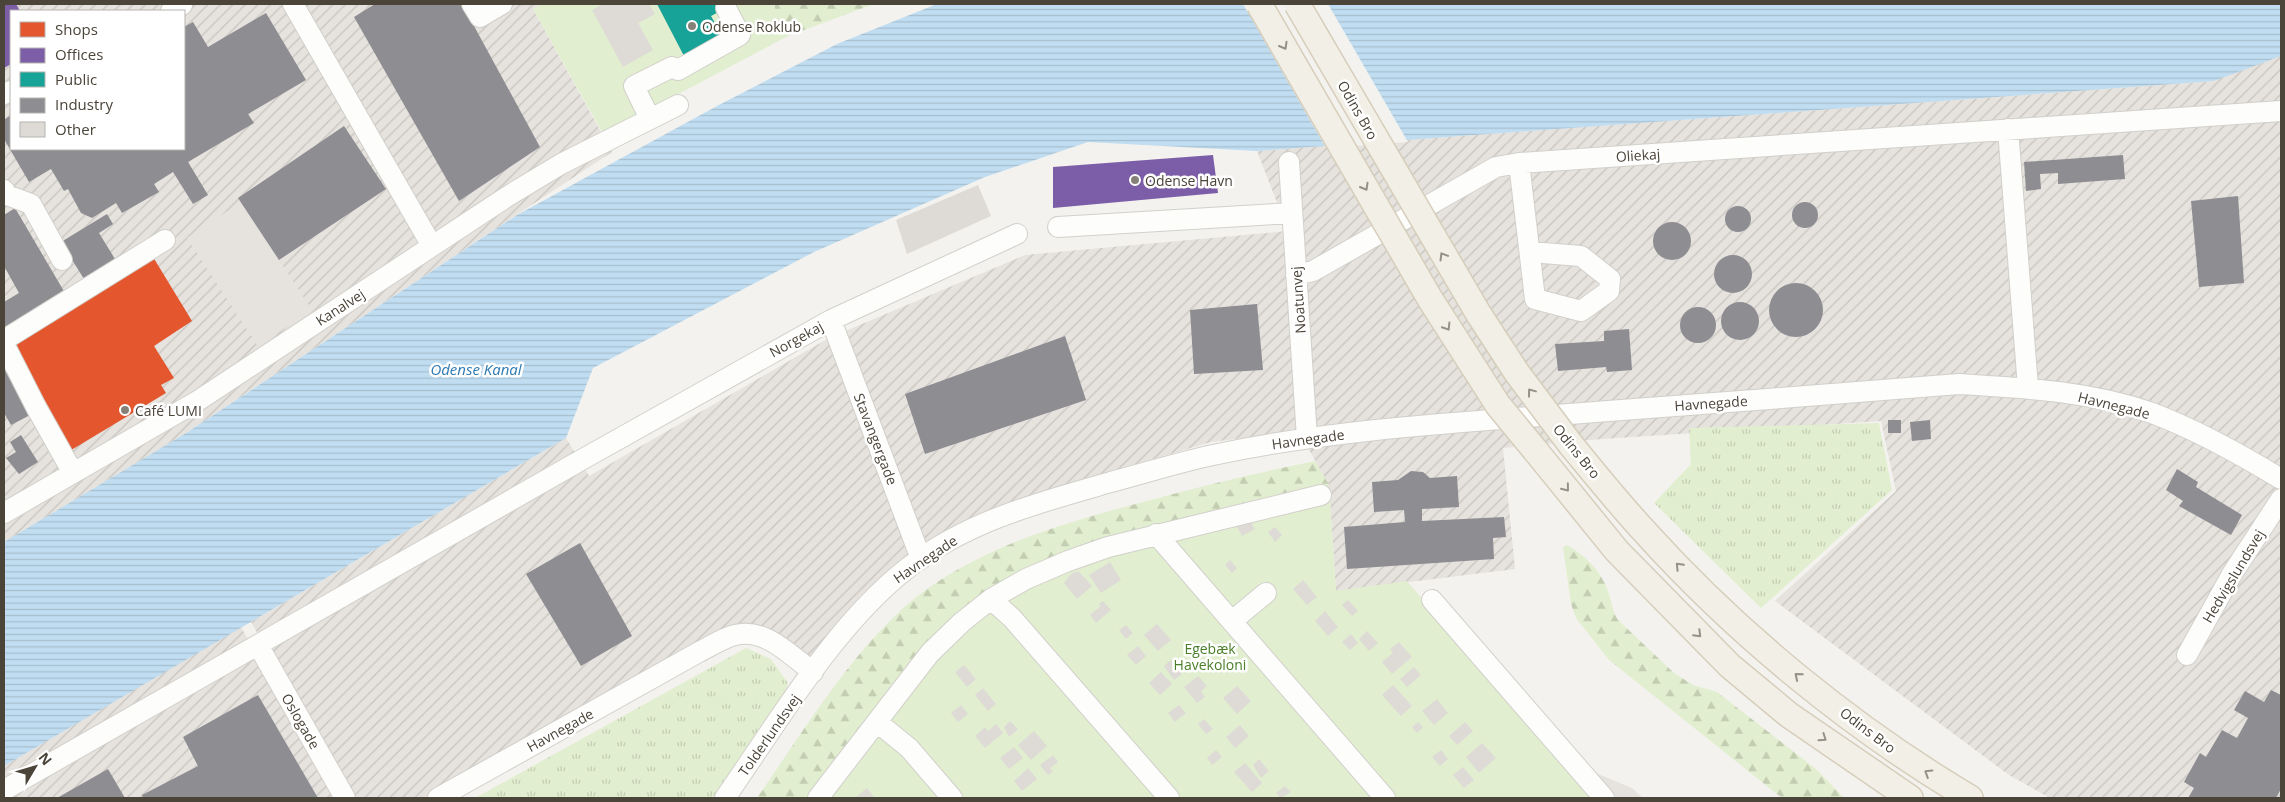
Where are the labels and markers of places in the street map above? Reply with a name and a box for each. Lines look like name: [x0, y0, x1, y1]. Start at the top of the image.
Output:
place label: Odense Roklub: [702, 17, 801, 36]
marker: Odense Roklub: [686, 20, 698, 32]
place label: Odense Havn: [1145, 171, 1233, 190]
marker: Odense Havn: [1129, 174, 1141, 186]
place label: Café LUMI: [135, 401, 202, 420]
marker: Café LUMI: [119, 404, 131, 416]

